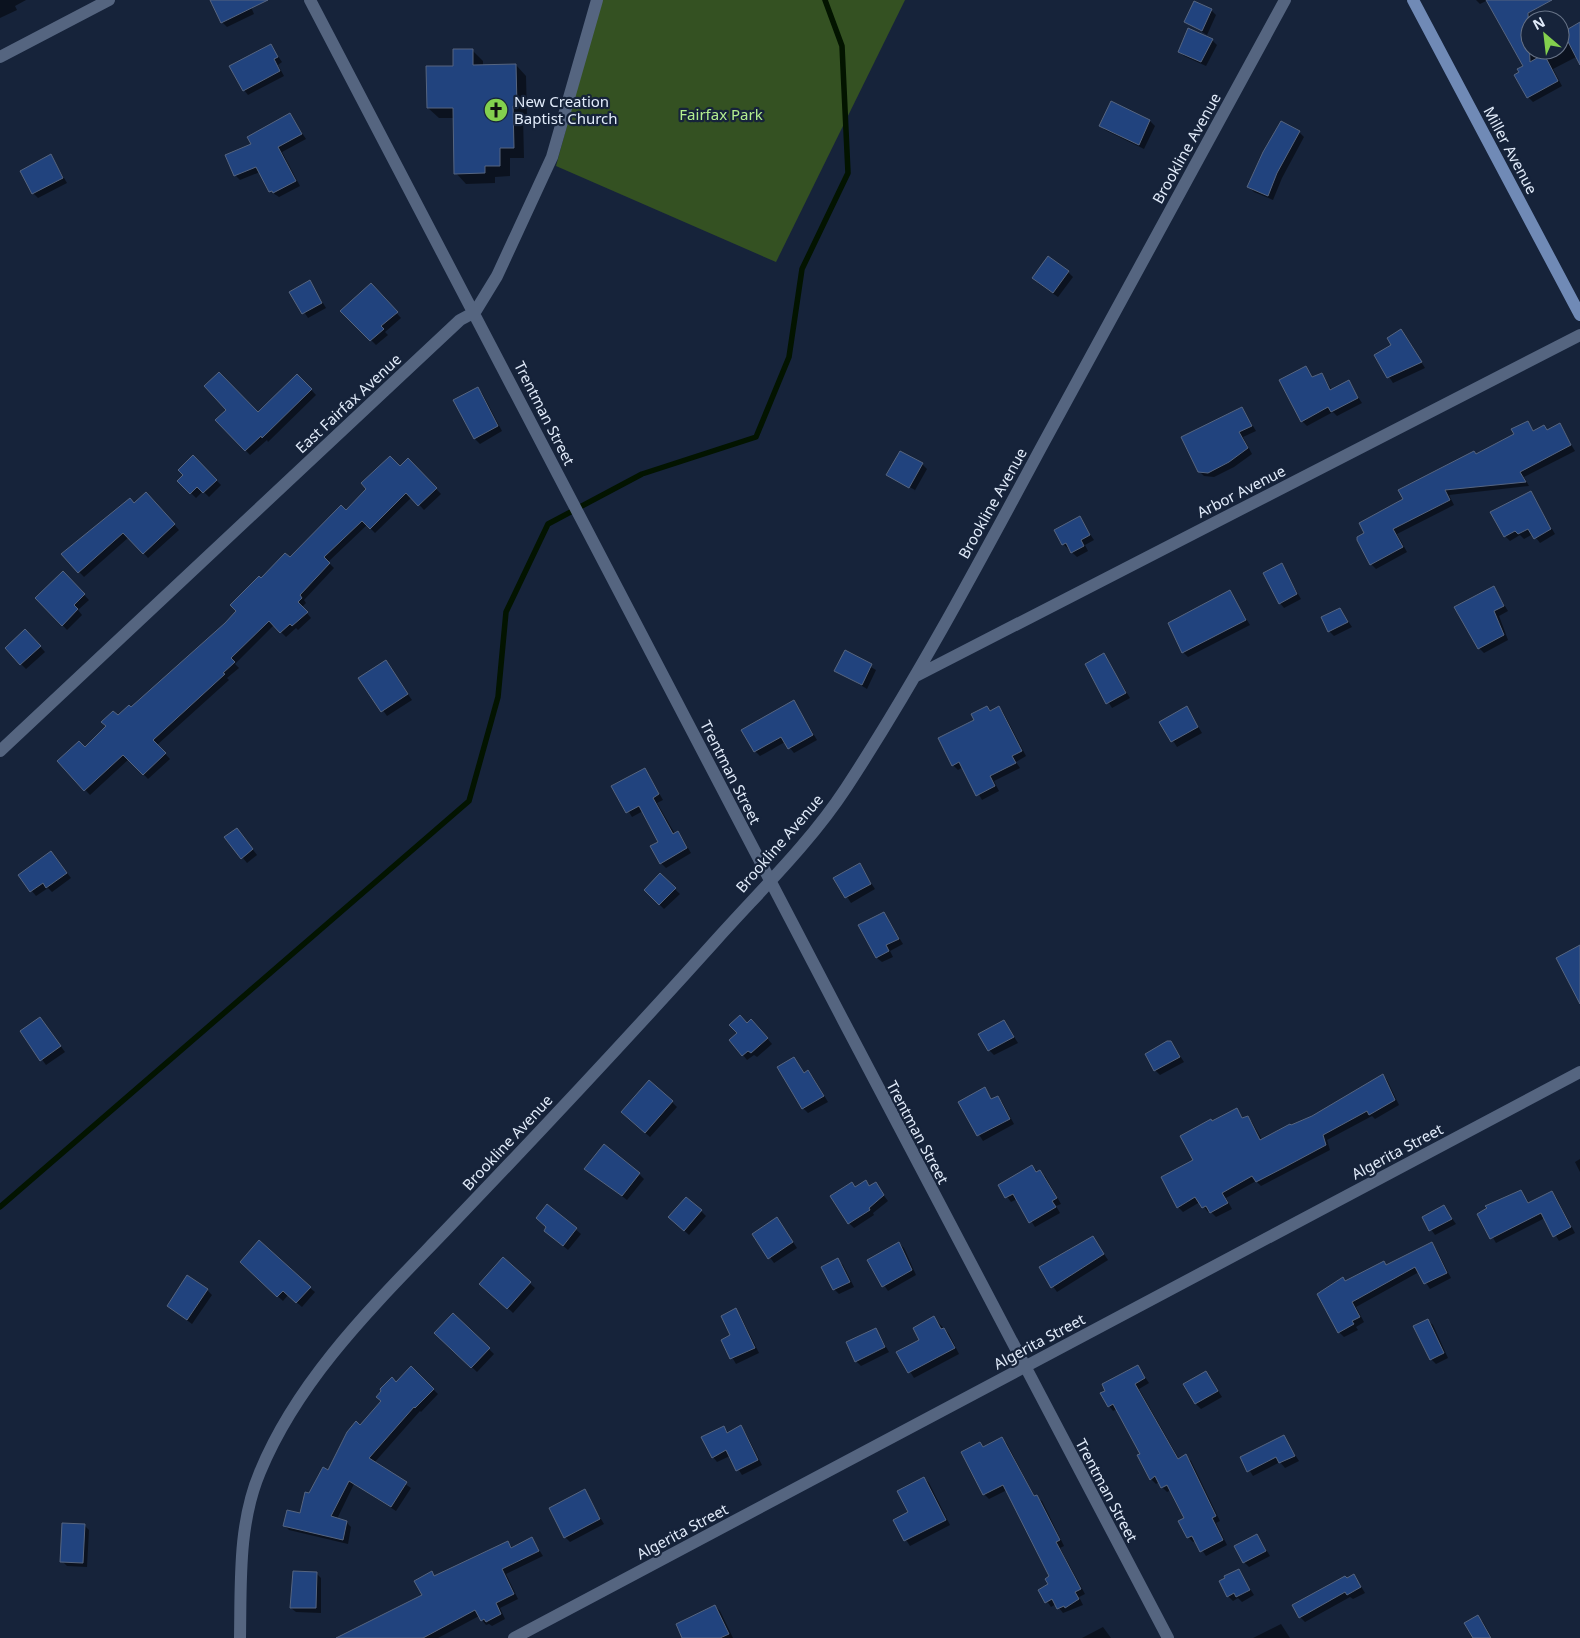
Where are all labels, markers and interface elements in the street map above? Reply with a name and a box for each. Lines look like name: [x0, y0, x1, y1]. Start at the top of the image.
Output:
north arrow: [1520, 10, 1570, 60]
text: N: [1529, 12, 1548, 34]
street label: Brookline Avenue: [1147, 89, 1225, 207]
place label: New Creation Baptist Church: [514, 91, 618, 128]
church icon: New Creation Baptist Church: [483, 97, 509, 123]
street label: Miller Avenue: [1480, 103, 1542, 197]
park label: Fairfax Park: [679, 104, 763, 124]
street label: East Fairfax Avenue: [291, 349, 405, 457]
street label: Trentman Street: [510, 358, 580, 469]
street label: Brookline Avenue: [953, 444, 1031, 562]
street label: Arbor Avenue: [1193, 460, 1289, 522]
street label: Trentman Street: [696, 717, 766, 828]
street label: Brookline Avenue: [731, 790, 827, 896]
street label: Trentman Street: [882, 1077, 954, 1188]
street label: Brookline Avenue: [457, 1090, 557, 1194]
street label: Algerita Street: [1348, 1118, 1447, 1183]
street label: Algerita Street: [990, 1308, 1089, 1373]
street label: Trentman Street: [1071, 1435, 1143, 1546]
street label: Algerita Street: [633, 1498, 732, 1563]

